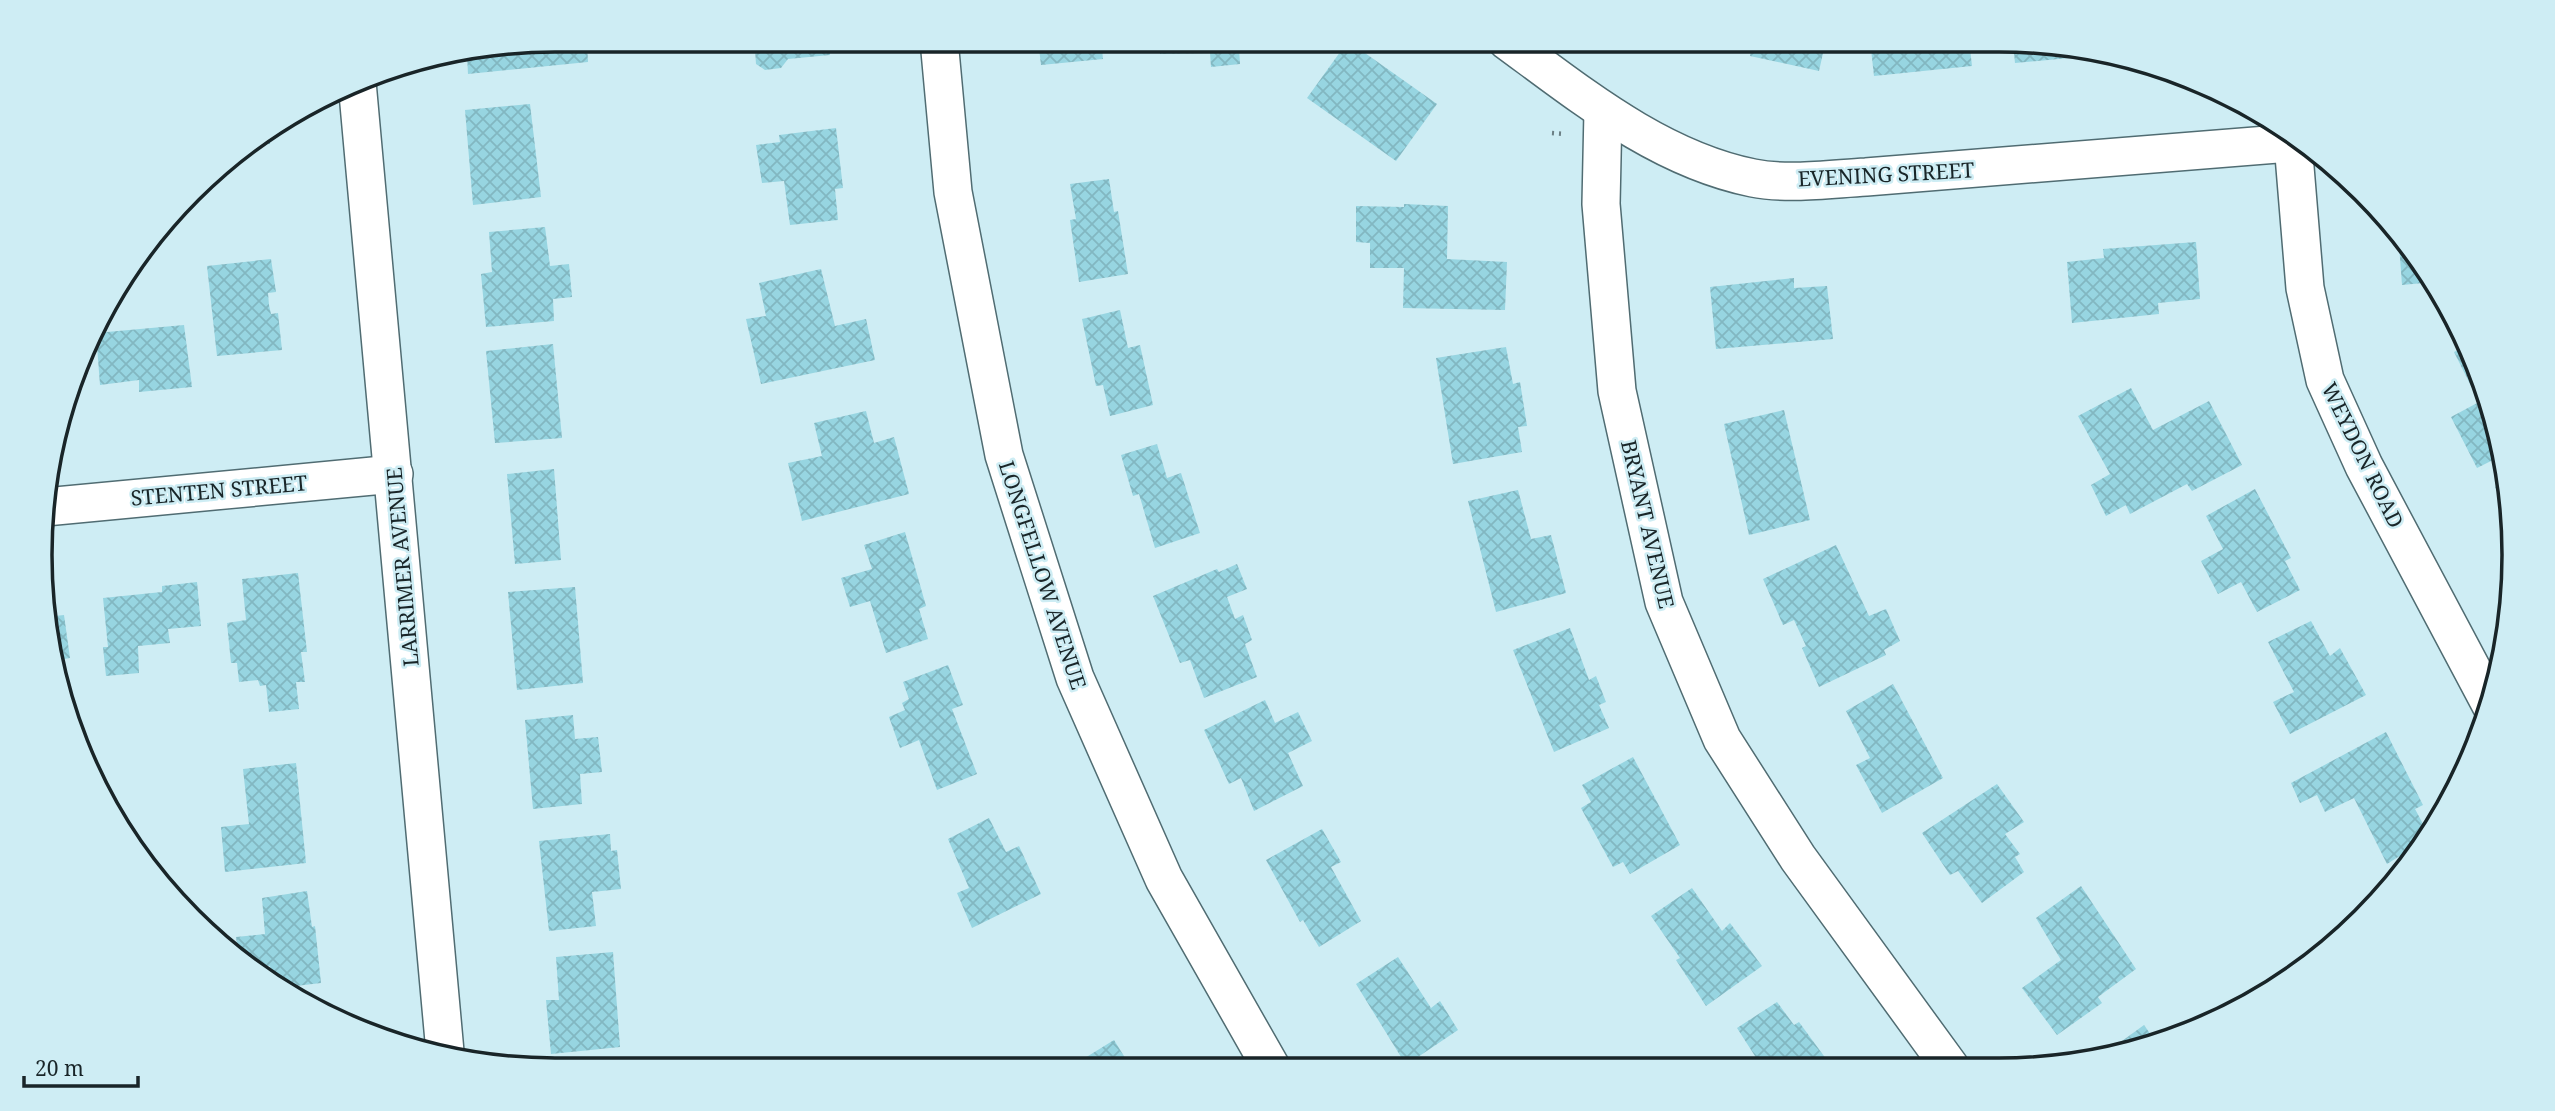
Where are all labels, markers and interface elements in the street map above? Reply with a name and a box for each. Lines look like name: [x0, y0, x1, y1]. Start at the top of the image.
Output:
street label: EVENING STREET: [1797, 155, 1975, 193]
street label: WEYDON ROAD: [2316, 378, 2410, 532]
street label: BRYANT AVENUE: [1615, 437, 1681, 611]
street label: LONGFELLOW AVENUE: [993, 457, 1093, 693]
street label: LARRIMER AVENUE: [379, 466, 425, 668]
street label: STENTEN STREET: [130, 468, 309, 512]
scale bar: [24, 1044, 138, 1088]
text: 20 m: [35, 1054, 84, 1082]

